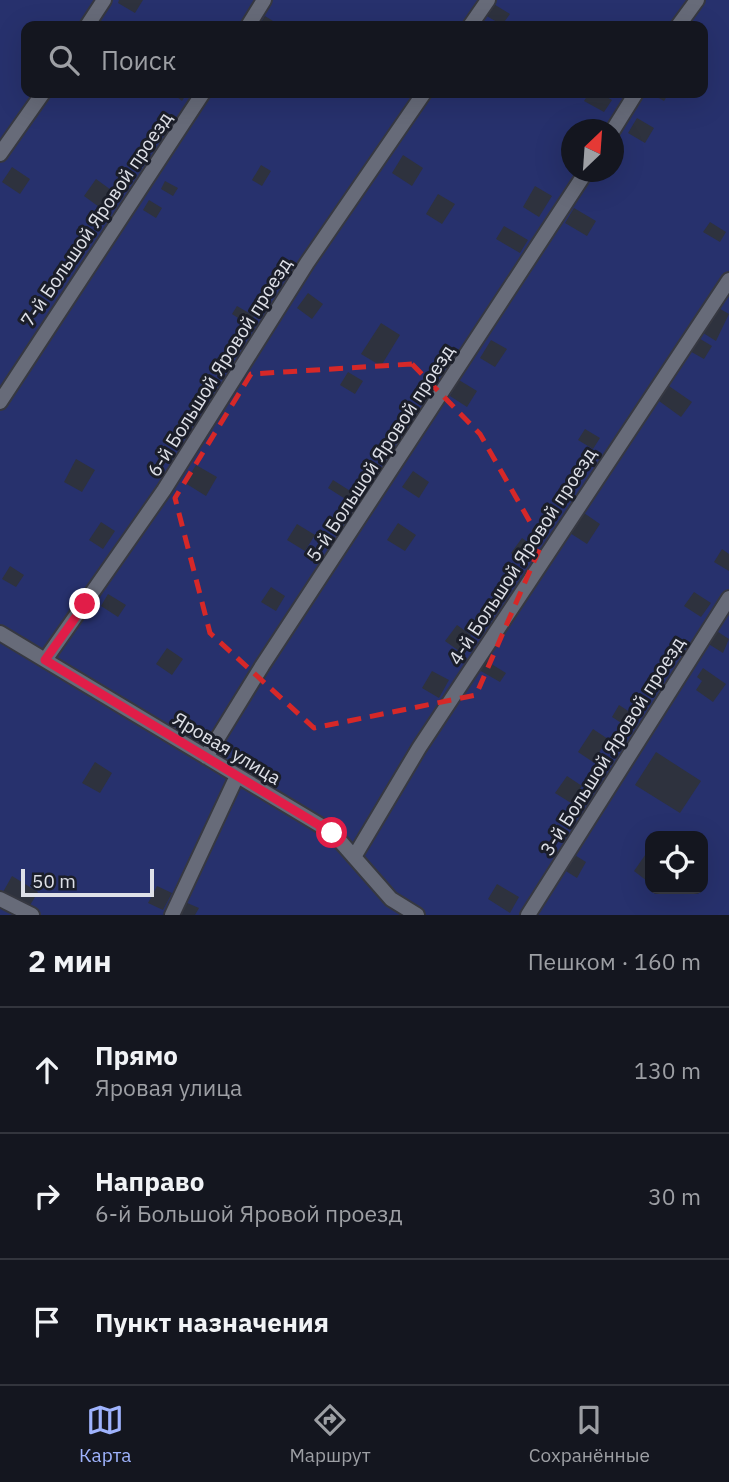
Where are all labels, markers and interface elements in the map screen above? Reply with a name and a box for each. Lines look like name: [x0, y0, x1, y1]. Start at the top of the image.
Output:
search box: [21, 21, 708, 98]
icon: search: [45, 41, 83, 79]
text: Поиск: [101, 43, 176, 77]
street label: 7-й Большой Яровой проезд: [15, 107, 177, 331]
north arrow: [561, 119, 624, 182]
street label: 6-й Большой Яровой проезд: [142, 253, 296, 481]
street label: 5-й Большой Яровой проезд: [301, 340, 459, 566]
street label: 4-й Большой Яровой проезд: [443, 443, 601, 669]
route end: [69, 588, 100, 619]
street label: 3-й Большой Яровой проезд: [535, 632, 689, 860]
street label: Яровая улица: [169, 706, 285, 790]
route start: [316, 817, 347, 848]
map controls: [645, 831, 708, 894]
button: locate: [645, 831, 708, 894]
scale bar: [21, 866, 154, 898]
text: 50 m: [32, 869, 76, 893]
text: 2 мин: [28, 941, 112, 980]
text: Пешком · 160 m: [528, 946, 701, 976]
text: Прямо: [95, 1038, 178, 1072]
icon: ahead: [28, 1051, 66, 1089]
text: 130 m: [634, 1055, 701, 1085]
text: Яровая улица: [95, 1072, 242, 1102]
text: Направо: [95, 1164, 204, 1198]
icon: right: [28, 1177, 66, 1215]
text: 30 m: [648, 1181, 701, 1211]
text: 6-й Большой Яровой проезд: [95, 1198, 402, 1228]
icon: arrive: [28, 1303, 66, 1341]
text: Пункт назначения: [95, 1305, 329, 1339]
tab: Карта: [79, 1401, 131, 1467]
tab: Маршрут: [289, 1401, 371, 1467]
tab: Сохранённые: [529, 1401, 650, 1467]

